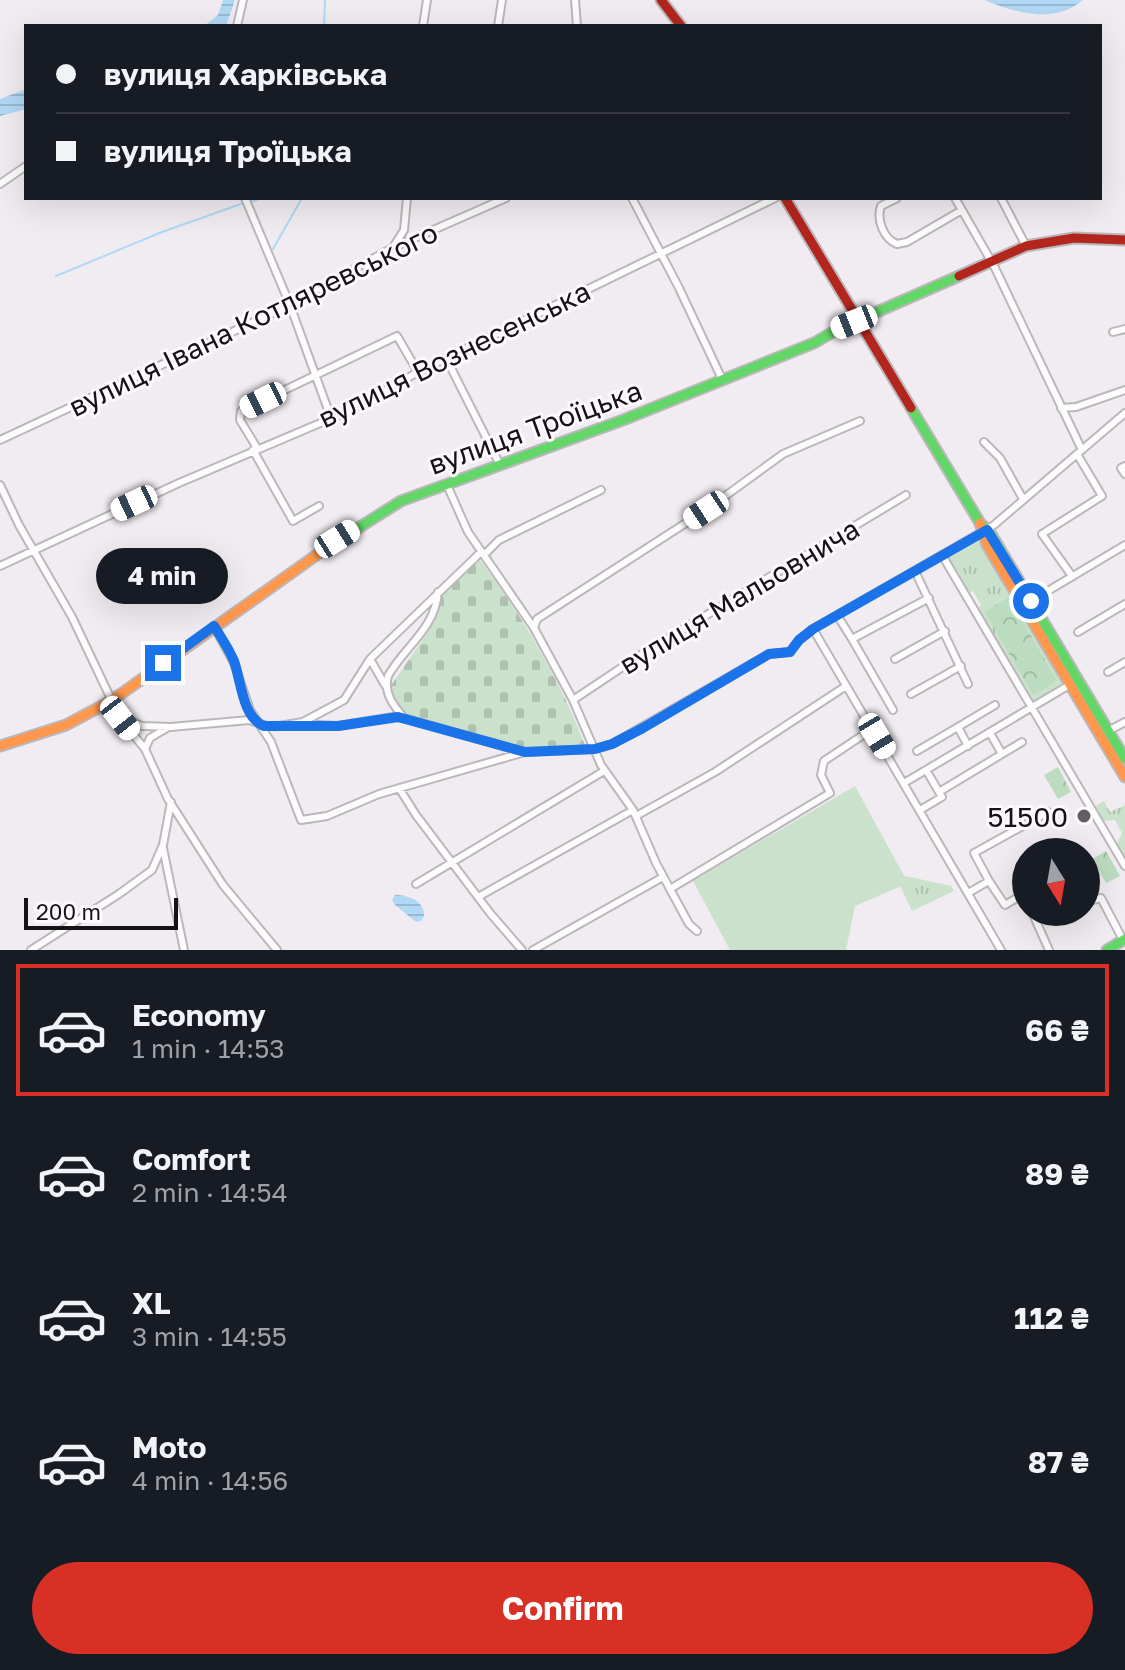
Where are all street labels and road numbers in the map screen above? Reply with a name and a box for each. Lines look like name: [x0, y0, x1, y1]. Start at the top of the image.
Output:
street label: вулиця Івана Котляревського: [63, 215, 443, 423]
street label: вулиця Вознесенська: [313, 274, 595, 434]
street label: вулиця Троїцька: [424, 373, 646, 481]
street label: вулиця Мальовнича: [613, 511, 865, 681]

